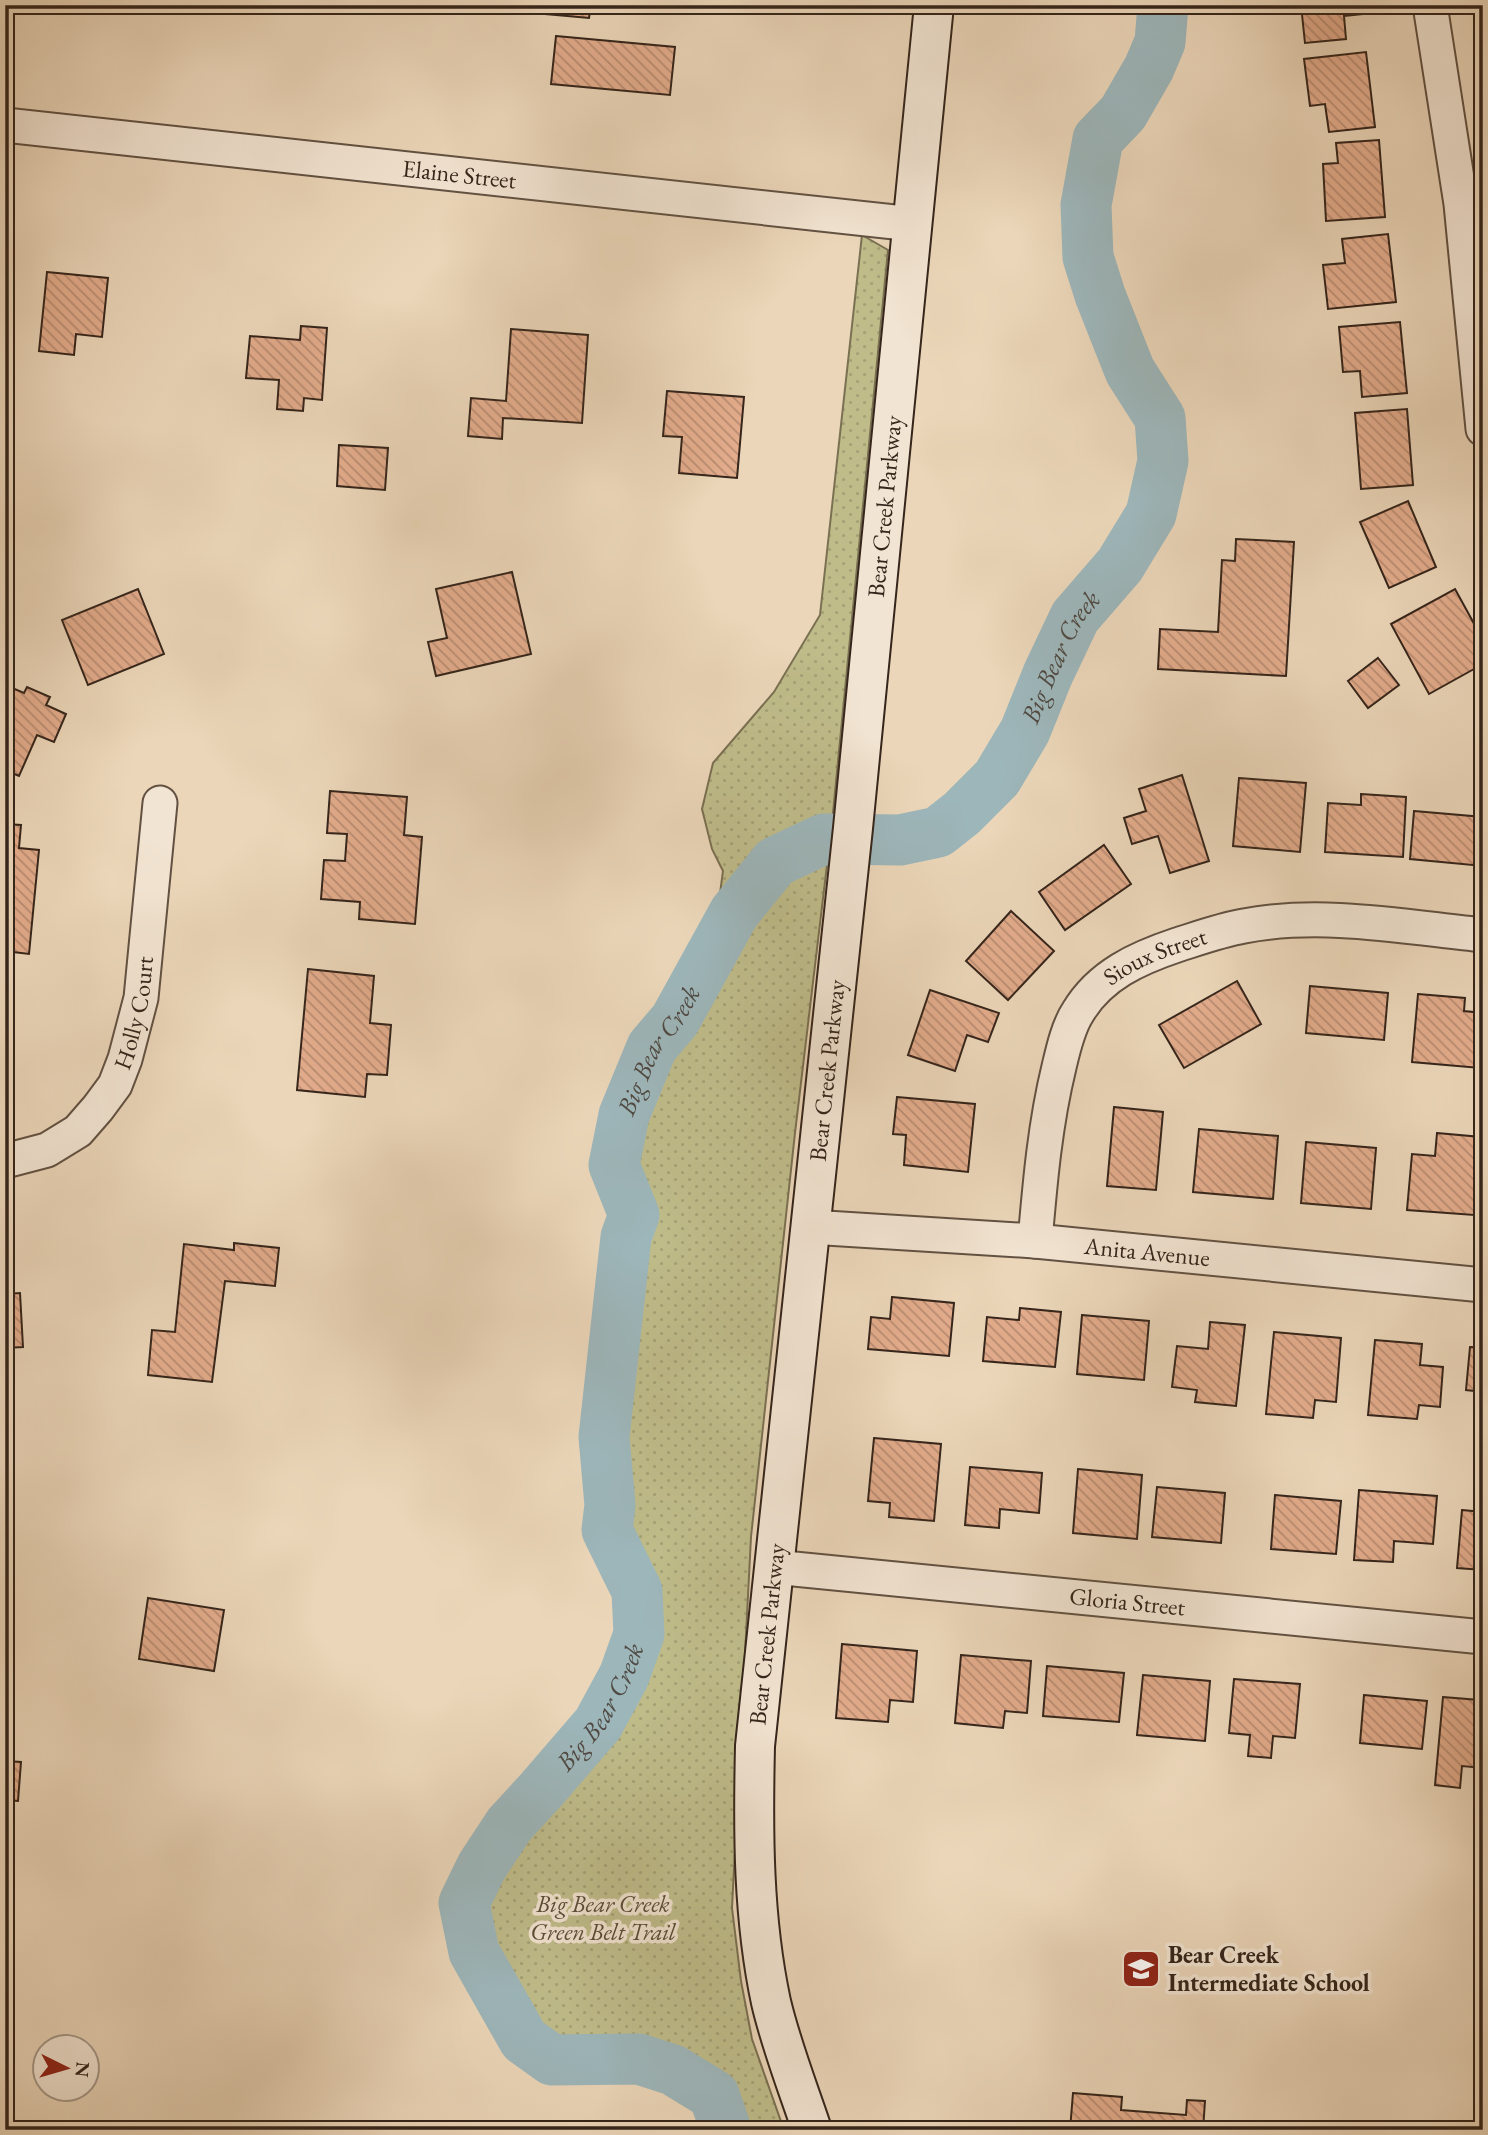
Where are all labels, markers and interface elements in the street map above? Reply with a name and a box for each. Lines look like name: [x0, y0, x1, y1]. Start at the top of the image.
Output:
street label: Elaine Street: [401, 152, 518, 196]
street label: Bear Creek Parkway: [860, 414, 909, 599]
water label: Big Bear Creek: [1013, 583, 1108, 729]
street label: Sioux Street: [1097, 920, 1211, 992]
street label: Holly Court: [106, 954, 160, 1074]
street label: Bear Creek Parkway: [802, 978, 852, 1163]
water label: Big Bear Creek: [608, 979, 708, 1121]
street label: Anita Avenue: [1082, 1230, 1211, 1273]
street label: Bear Creek Parkway: [741, 1541, 792, 1726]
street label: Gloria Street: [1068, 1580, 1187, 1623]
water label: Big Bear Creek: [547, 1639, 651, 1779]
park label: Big Bear Creek Green Belt Trail: [530, 1888, 677, 1947]
place label: Bear Creek Intermediate School: [1168, 1939, 1370, 1998]
school or university icon: Bear Creek Intermediate School: [1120, 1948, 1162, 1990]
north arrow: [32, 2034, 102, 2104]
text: N: [69, 2061, 96, 2079]

